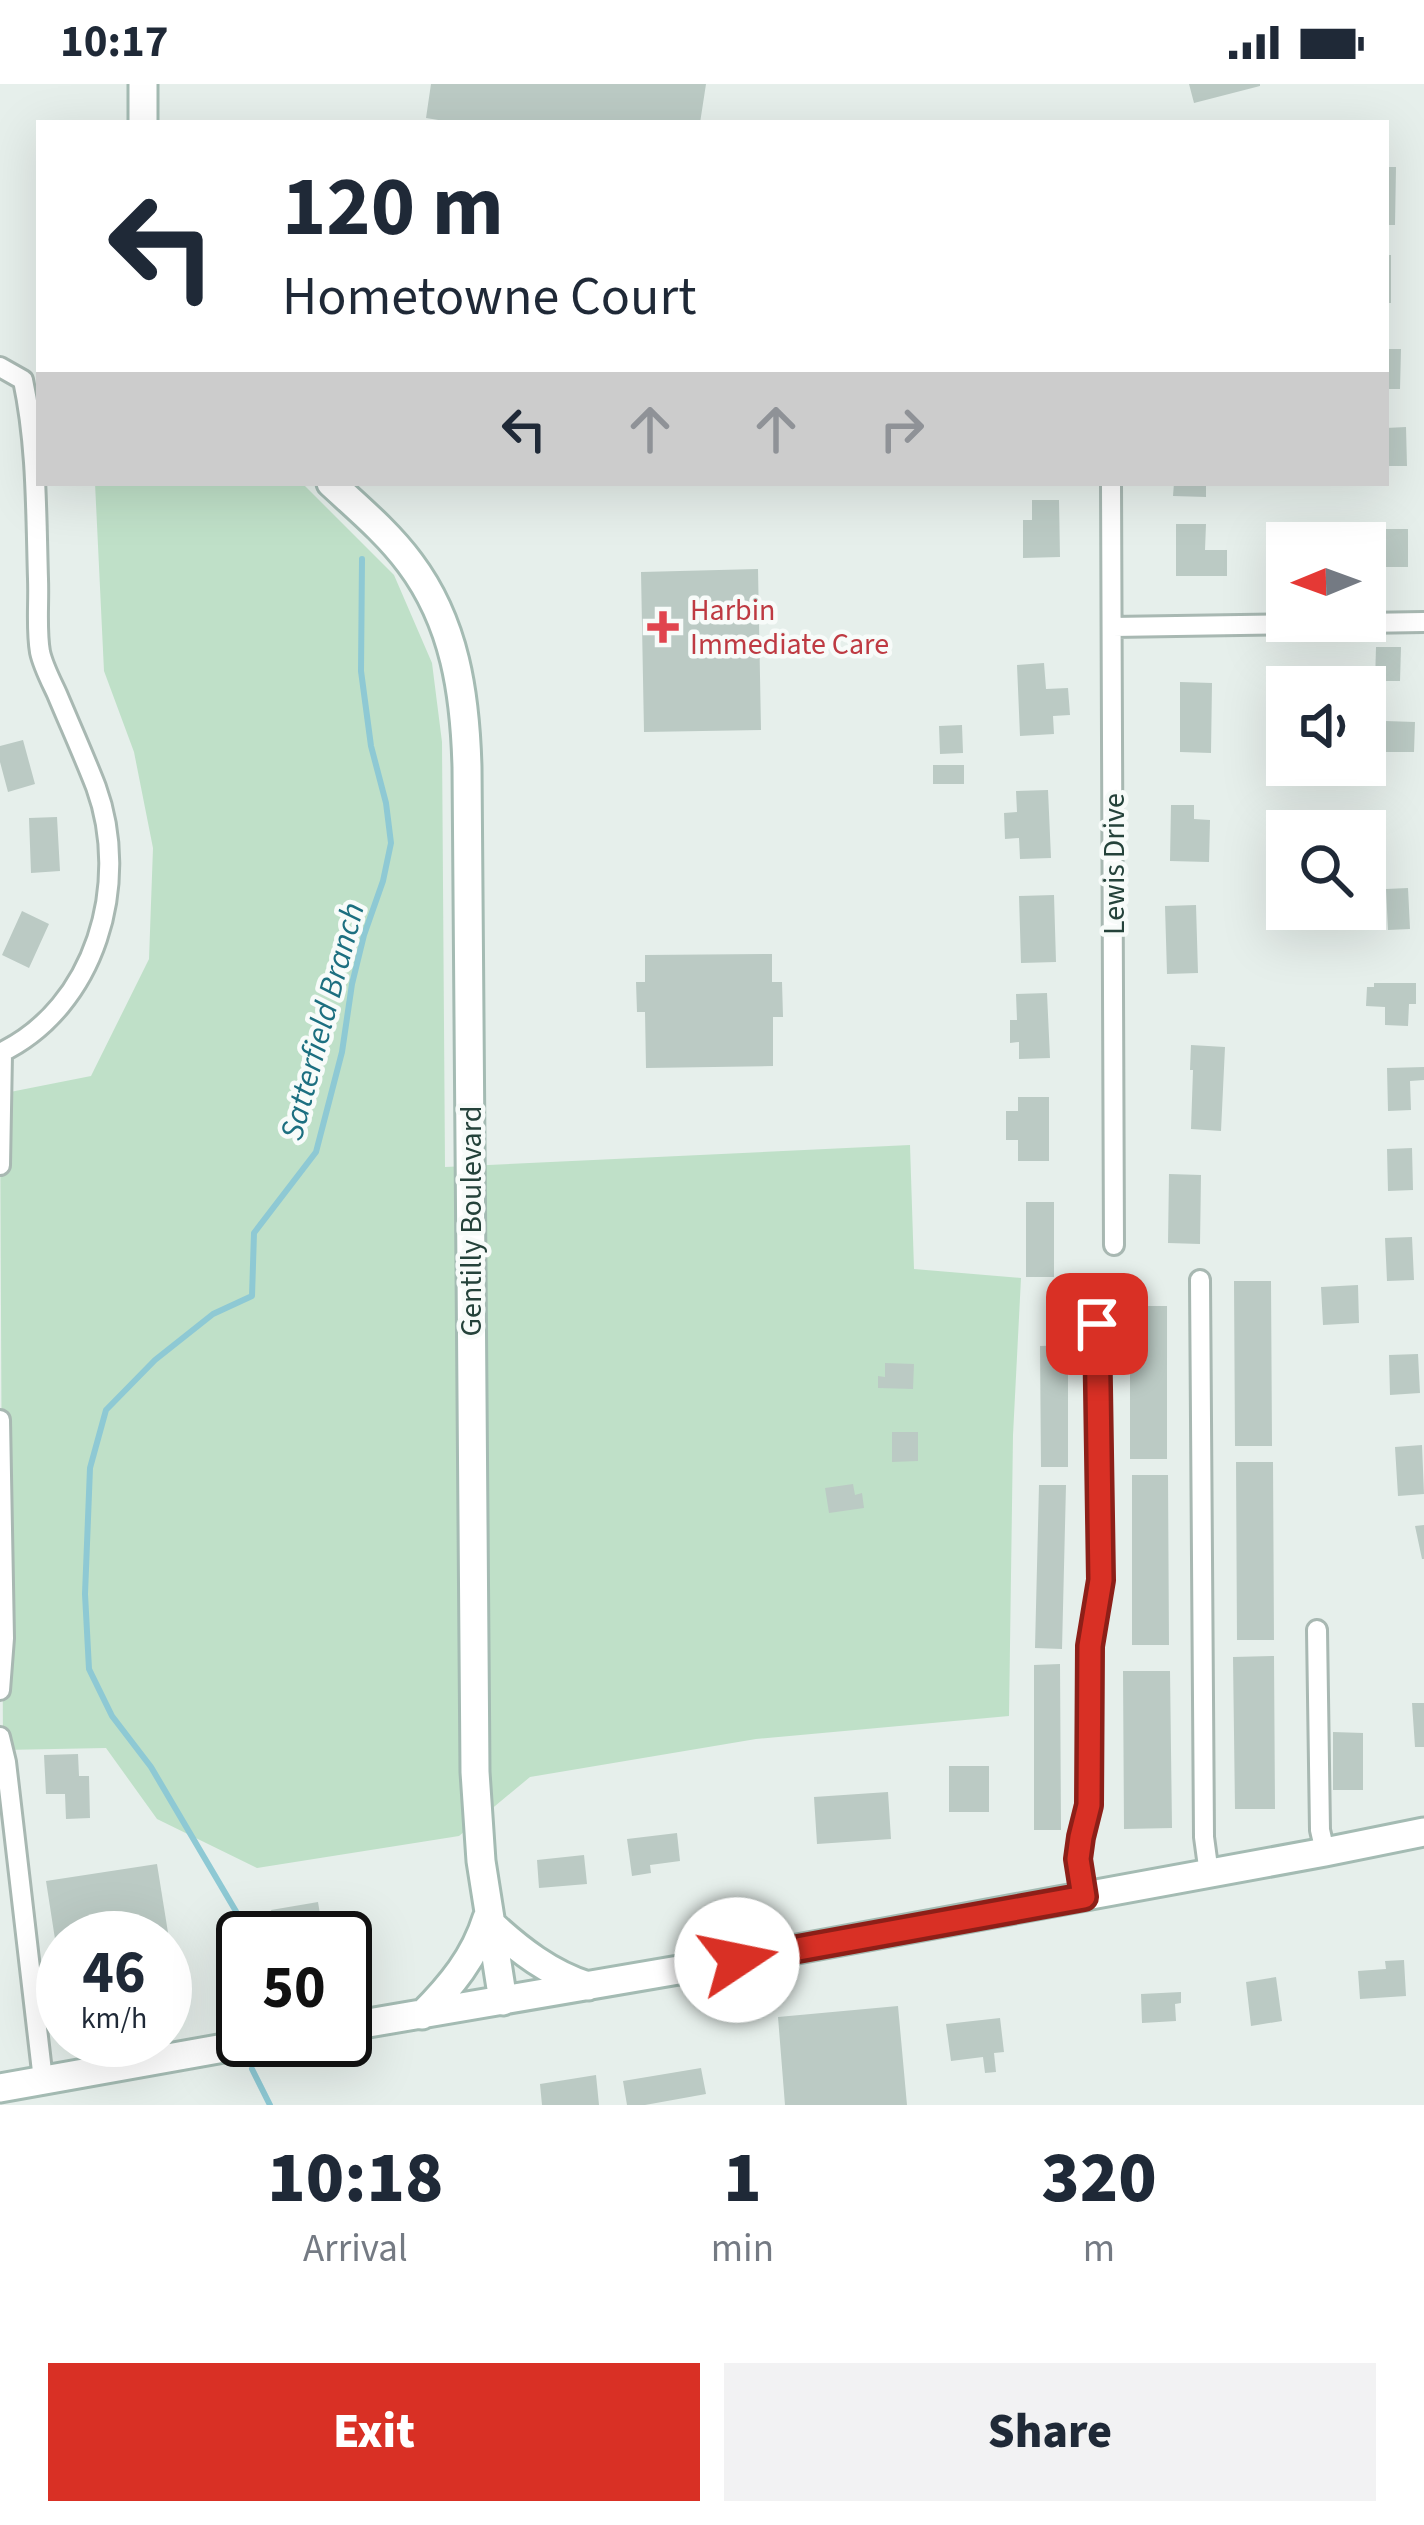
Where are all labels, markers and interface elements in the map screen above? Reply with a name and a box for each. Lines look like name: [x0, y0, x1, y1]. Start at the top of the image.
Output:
text: 10:17: [60, 10, 169, 74]
text: 120 m: [282, 148, 504, 268]
icon: left: [84, 168, 240, 324]
text: Hometowne Court: [282, 259, 696, 336]
icon: left: [491, 396, 557, 462]
icon: ahead: [617, 396, 683, 462]
icon: ahead: [743, 396, 809, 462]
icon: right: [869, 396, 935, 462]
north arrow: [1266, 522, 1386, 642]
map controls: [1266, 522, 1386, 930]
place label: Harbin Immediate Care: [690, 589, 889, 666]
marker: Harbin Immediate Care: [647, 611, 679, 643]
button: sound: [1266, 666, 1386, 786]
street label: Lewis Drive: [1093, 793, 1136, 935]
button: search: [1266, 810, 1386, 930]
water label: Satterfield Branch: [268, 897, 377, 1145]
street label: Gentilly Boulevard: [450, 1106, 493, 1336]
pin: [1046, 1273, 1148, 1375]
icon: arrive: [1064, 1291, 1130, 1357]
position arrow: [674, 1897, 800, 2023]
speed limit sign: 50: [216, 1911, 372, 2067]
text: 46: [82, 1931, 146, 2016]
text: km/h: [81, 1997, 147, 2040]
text: 10:18: [267, 2127, 443, 2230]
text: 1: [723, 2127, 762, 2230]
text: 320: [1041, 2127, 1157, 2230]
text: Arrival: [303, 2221, 408, 2277]
text: min: [711, 2221, 774, 2277]
text: m: [1083, 2221, 1115, 2277]
button: Exit: [48, 2363, 700, 2501]
button: Share: [724, 2363, 1376, 2501]

